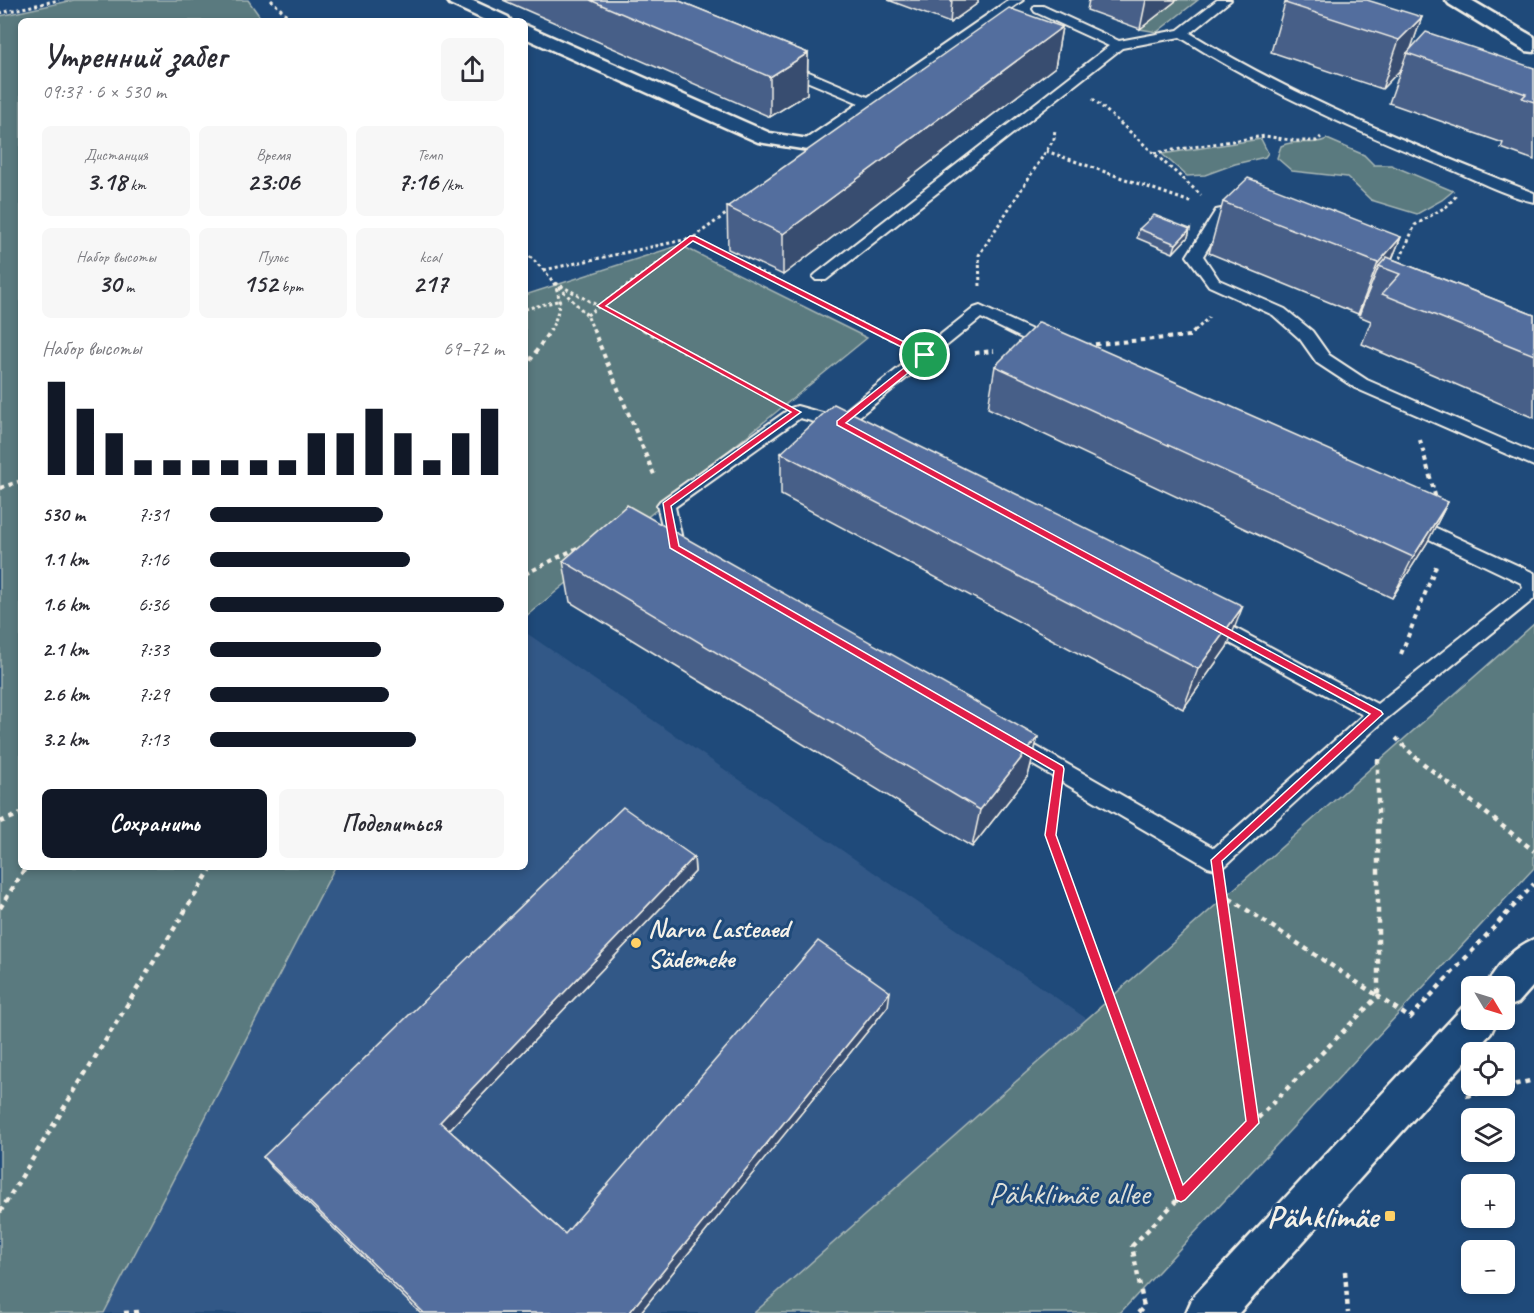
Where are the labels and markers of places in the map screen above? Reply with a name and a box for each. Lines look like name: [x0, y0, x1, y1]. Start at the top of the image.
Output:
pin: [899, 329, 950, 380]
place label: Narva Lasteaed Sädemeke: [648, 912, 793, 975]
marker: Narva Lasteaed Sädemeke: [629, 936, 643, 950]
place label: Pähklimäe: [1267, 1196, 1381, 1237]
marker: Pähklimäe: [1383, 1209, 1397, 1223]

